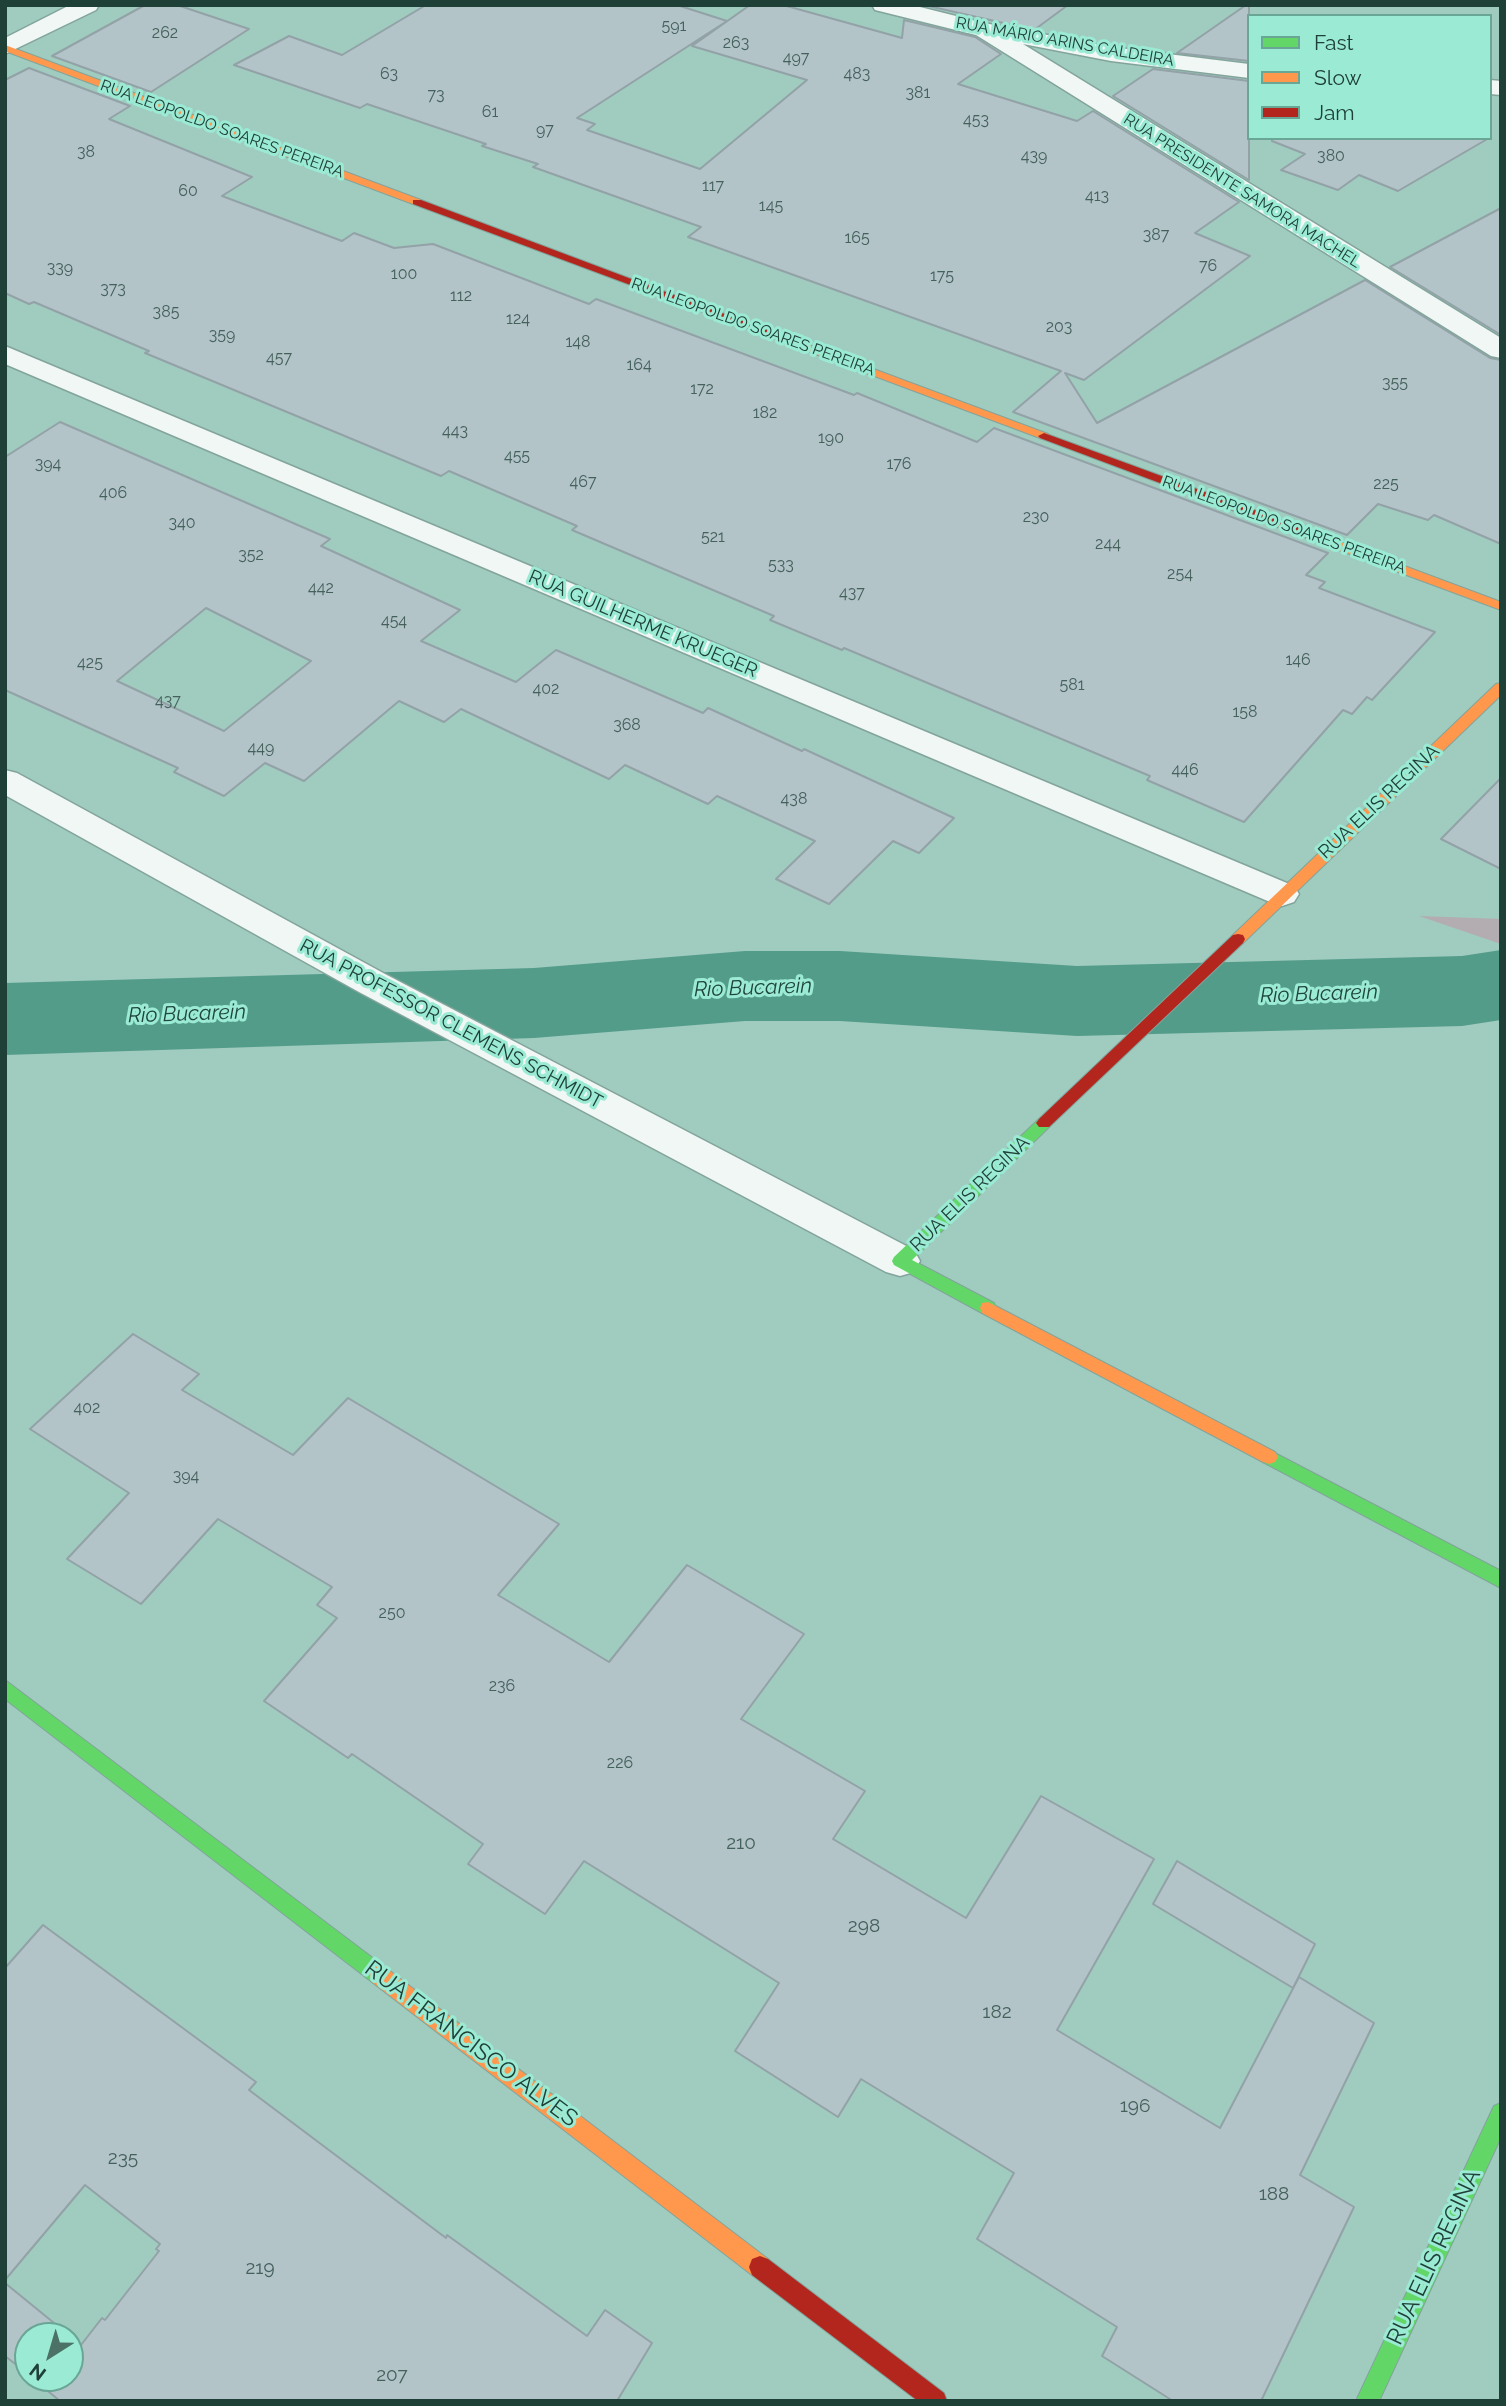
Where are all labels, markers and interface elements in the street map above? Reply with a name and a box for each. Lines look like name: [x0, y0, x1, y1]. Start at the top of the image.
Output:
street label: RUA MÁRIO ARINS CALDEIRA: [955, 13, 1175, 71]
legend: [1247, 14, 1492, 140]
house number: 591: [662, 16, 686, 36]
house number: 262: [152, 23, 178, 43]
text: Fast: [1314, 30, 1354, 55]
house number: 263: [723, 33, 749, 53]
house number: 497: [783, 48, 809, 68]
house number: 63: [380, 64, 398, 84]
house number: 483: [844, 64, 870, 84]
text: Slow: [1314, 65, 1362, 90]
street label: RUA LEOPOLDO SOARES PEREIRA: [98, 76, 346, 182]
house number: 381: [906, 83, 930, 103]
house number: 73: [427, 85, 445, 105]
text: Jam: [1314, 100, 1355, 125]
house number: 61: [482, 102, 498, 122]
house number: 453: [963, 110, 989, 130]
street label: RUA PRESIDENTE SAMORA MACHEL: [1120, 110, 1364, 272]
house number: 97: [536, 120, 554, 140]
house number: 38: [77, 142, 95, 162]
house number: 439: [1021, 146, 1047, 166]
house number: 380: [1317, 146, 1345, 166]
house number: 117: [702, 176, 724, 196]
house number: 60: [178, 181, 198, 201]
house number: 413: [1085, 186, 1109, 206]
house number: 145: [759, 196, 783, 216]
house number: 387: [1143, 225, 1169, 245]
house number: 165: [844, 228, 870, 248]
house number: 76: [1199, 256, 1217, 276]
house number: 339: [47, 258, 73, 278]
house number: 100: [391, 264, 417, 284]
house number: 175: [930, 266, 954, 286]
street label: RUA LEOPOLDO SOARES PEREIRA: [629, 274, 877, 380]
house number: 373: [100, 279, 126, 299]
house number: 112: [450, 286, 472, 306]
house number: 385: [153, 302, 179, 322]
house number: 124: [506, 309, 530, 329]
house number: 203: [1046, 317, 1072, 337]
house number: 359: [209, 325, 235, 345]
house number: 148: [565, 332, 591, 352]
house number: 457: [266, 348, 292, 368]
house number: 164: [626, 355, 652, 375]
house number: 355: [1382, 373, 1408, 393]
house number: 172: [690, 379, 714, 399]
house number: 182: [753, 403, 777, 423]
house number: 443: [442, 421, 468, 441]
house number: 190: [818, 428, 844, 448]
house number: 455: [504, 446, 530, 466]
house number: 394: [35, 454, 61, 474]
house number: 176: [887, 454, 911, 474]
house number: 467: [570, 472, 596, 492]
street label: RUA LEOPOLDO SOARES PEREIRA: [1160, 472, 1408, 578]
house number: 225: [1373, 474, 1399, 494]
house number: 406: [99, 483, 127, 503]
house number: 230: [1023, 507, 1049, 527]
house number: 340: [168, 513, 196, 533]
house number: 521: [701, 527, 725, 547]
house number: 244: [1095, 534, 1121, 554]
house number: 352: [238, 545, 264, 565]
house number: 533: [768, 555, 794, 575]
house number: 254: [1167, 564, 1193, 584]
street label: RUA GUILHERME KRUEGER: [525, 565, 761, 683]
house number: 442: [308, 578, 334, 598]
house number: 437: [839, 583, 865, 603]
house number: 454: [381, 611, 407, 631]
house number: 146: [1285, 650, 1311, 670]
house number: 425: [77, 653, 103, 673]
house number: 581: [1059, 675, 1085, 695]
house number: 402: [533, 679, 559, 699]
house number: 437: [155, 691, 181, 711]
house number: 158: [1232, 702, 1258, 722]
house number: 368: [613, 715, 641, 735]
house number: 449: [248, 738, 274, 758]
street label: RUA ELIS REGINA: [1314, 740, 1444, 864]
house number: 446: [1171, 760, 1199, 780]
house number: 438: [781, 789, 807, 809]
street label: RUA PROFESSOR CLEMENS SCHMIDT: [296, 934, 606, 1114]
water label: Rio Bucarein: [694, 973, 812, 1003]
water label: Rio Bucarein: [1260, 979, 1378, 1009]
water label: Rio Bucarein: [128, 999, 246, 1029]
street label: RUA ELIS REGINA: [906, 1131, 1034, 1257]
house number: 402: [74, 1398, 100, 1418]
house number: 394: [173, 1466, 199, 1486]
house number: 250: [379, 1603, 405, 1623]
house number: 236: [489, 1676, 515, 1696]
house number: 226: [607, 1753, 633, 1773]
house number: 210: [726, 1832, 756, 1854]
house number: 298: [848, 1915, 880, 1937]
street label: RUA FRANCISCO ALVES: [359, 1955, 583, 2133]
house number: 182: [982, 2001, 1012, 2023]
house number: 196: [1120, 2095, 1150, 2117]
house number: 235: [108, 2147, 138, 2169]
street label: RUA ELIS REGINA: [1381, 2165, 1487, 2349]
house number: 188: [1259, 2183, 1289, 2205]
house number: 219: [245, 2257, 275, 2279]
north arrow: [14, 2322, 84, 2392]
text: N: [25, 2359, 50, 2385]
house number: 207: [376, 2364, 408, 2386]

